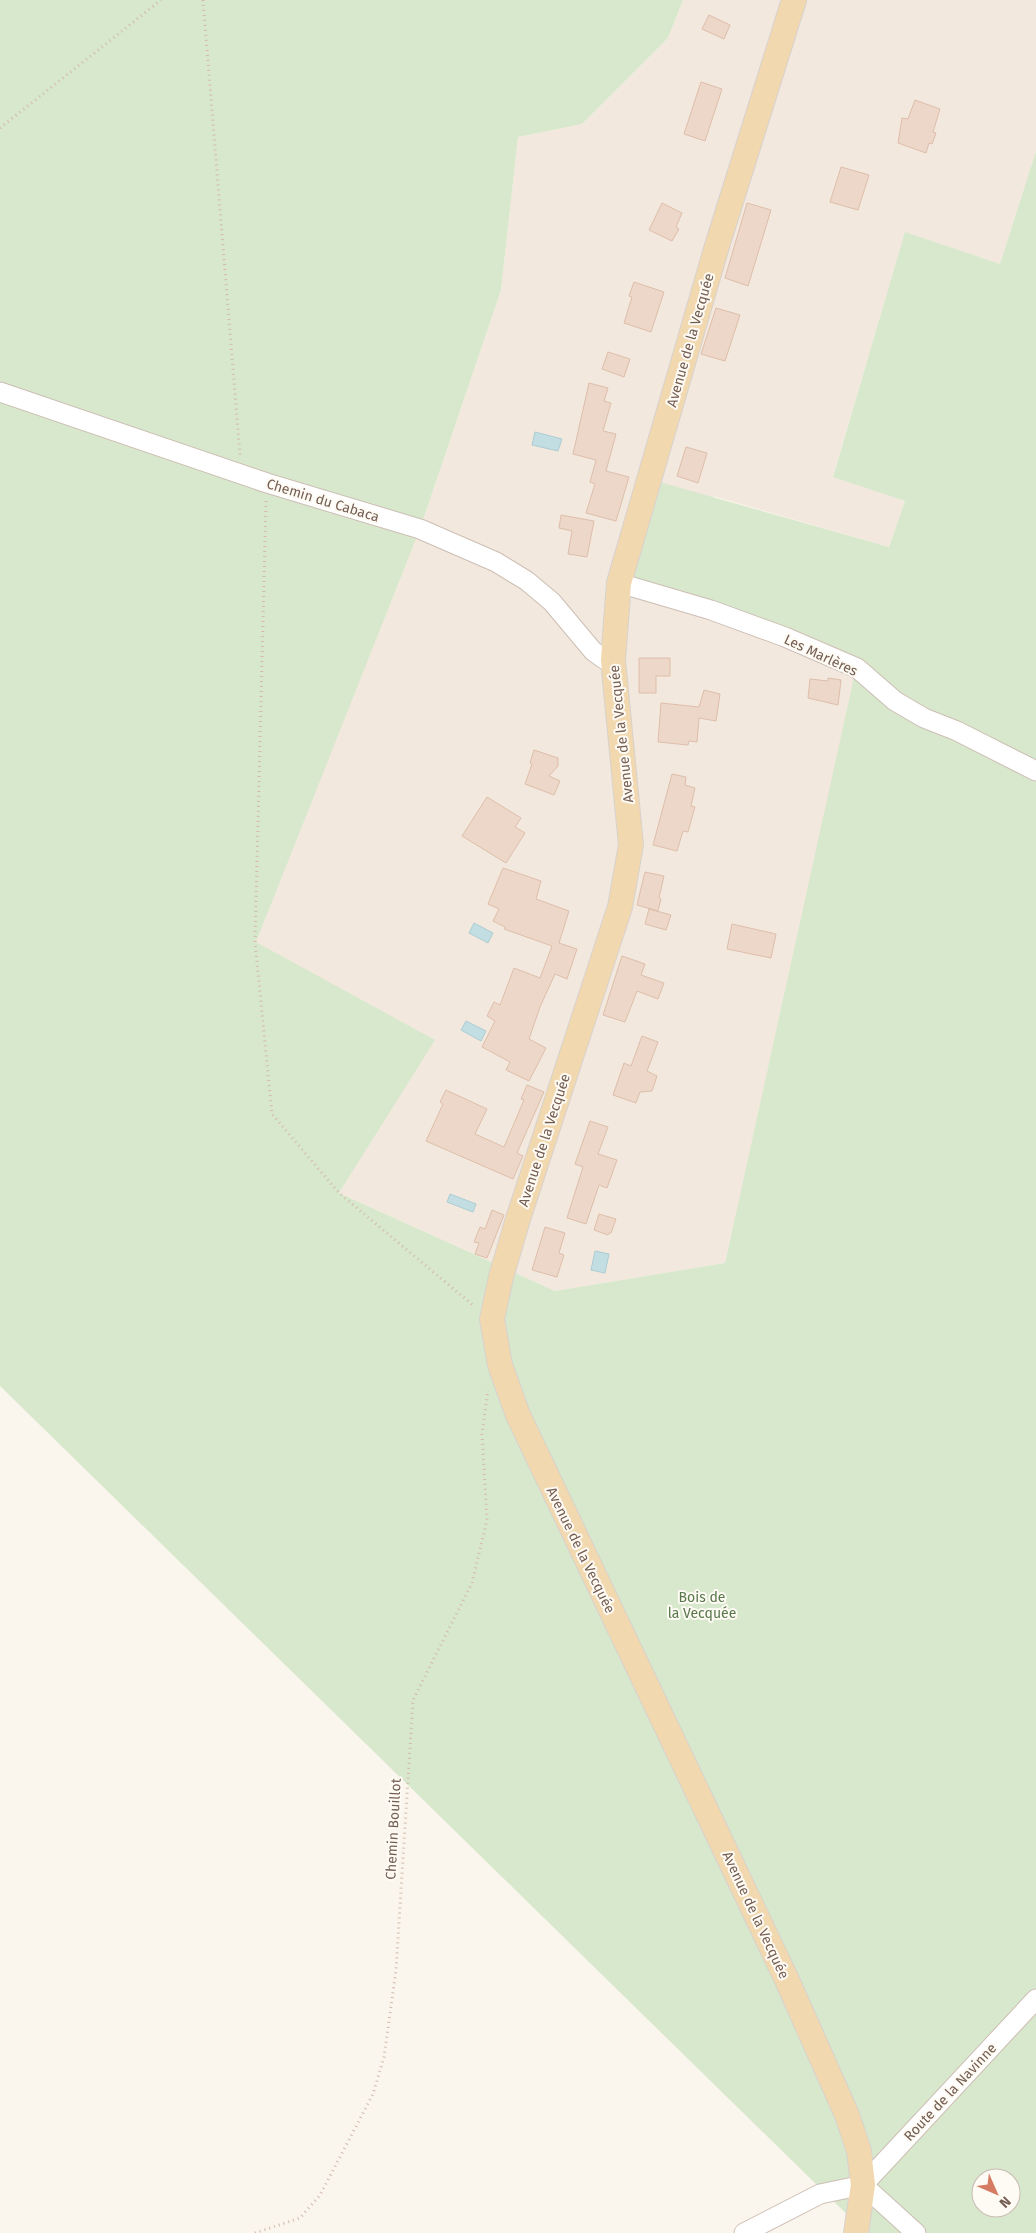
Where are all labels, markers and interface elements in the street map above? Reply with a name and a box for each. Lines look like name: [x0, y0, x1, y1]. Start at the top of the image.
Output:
street label: Avenue de la Vecquée: [663, 271, 718, 409]
street label: Chemin du Cabaca: [264, 475, 381, 526]
street label: Les Marlères: [781, 631, 861, 680]
street label: Avenue de la Vecquée: [606, 664, 637, 804]
street label: Avenue de la Vecquée: [515, 1072, 574, 1209]
street label: Avenue de la Vecquée: [543, 1484, 619, 1616]
park label: Bois de la Vecquée: [668, 1589, 736, 1622]
street label: Chemin Bouillot: [382, 1777, 405, 1880]
street label: Avenue de la Vecquée: [719, 1849, 793, 1982]
street label: Route de la Navinne: [901, 2040, 1000, 2145]
north arrow: [971, 2168, 1021, 2218]
text: N: [996, 2193, 1014, 2211]

